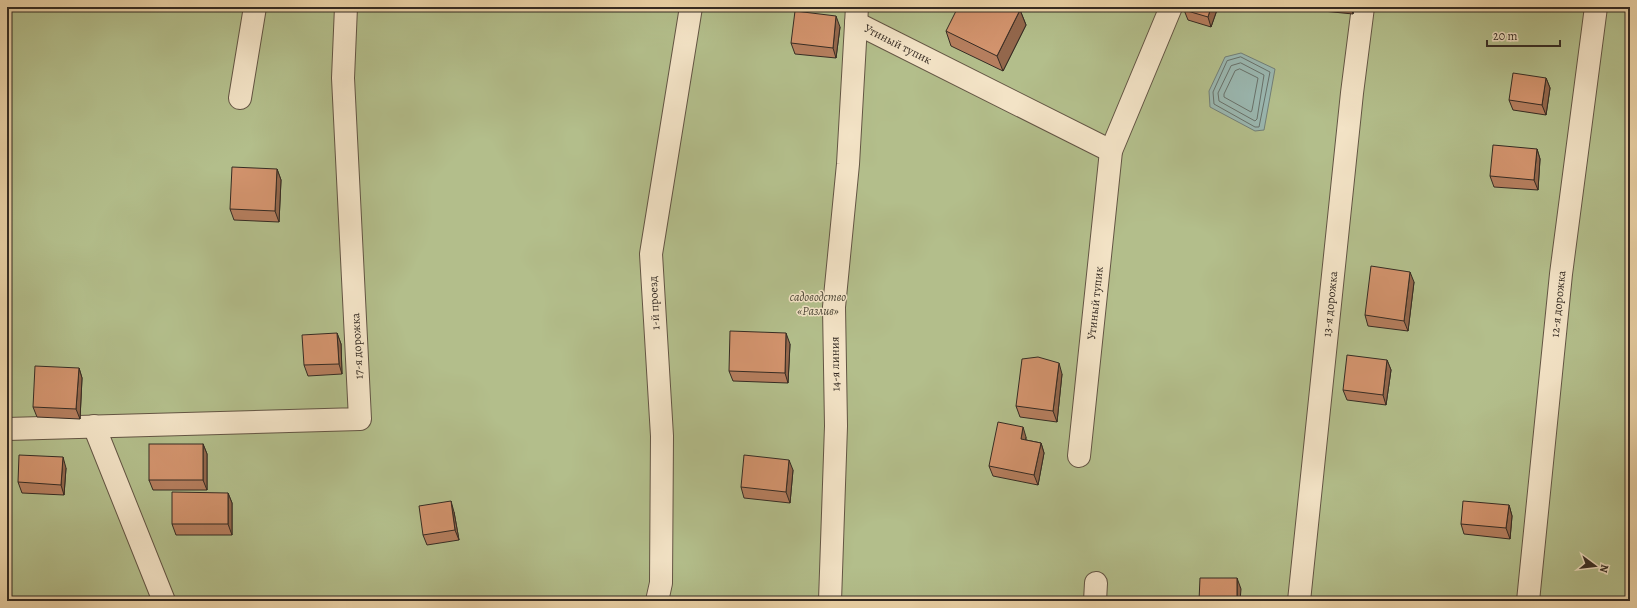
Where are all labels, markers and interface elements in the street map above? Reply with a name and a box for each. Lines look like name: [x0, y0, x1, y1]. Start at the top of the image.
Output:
street label: Утиный тупик: [861, 20, 935, 68]
scale bar: [1487, 22, 1560, 48]
text: 20 m: [1493, 28, 1517, 44]
street label: Утиный тупик: [1083, 265, 1107, 341]
street label: 12-я дорожка: [1547, 269, 1570, 338]
street label: 13-я дорожка: [1319, 270, 1341, 338]
street label: 1-й проезд: [645, 276, 663, 330]
park label: садоводство «Разлив»: [790, 289, 846, 319]
street label: 17-я дорожка: [347, 312, 367, 380]
street label: 14-я линия: [827, 336, 843, 392]
north arrow: [1575, 546, 1615, 586]
text: N: [1596, 563, 1612, 574]

